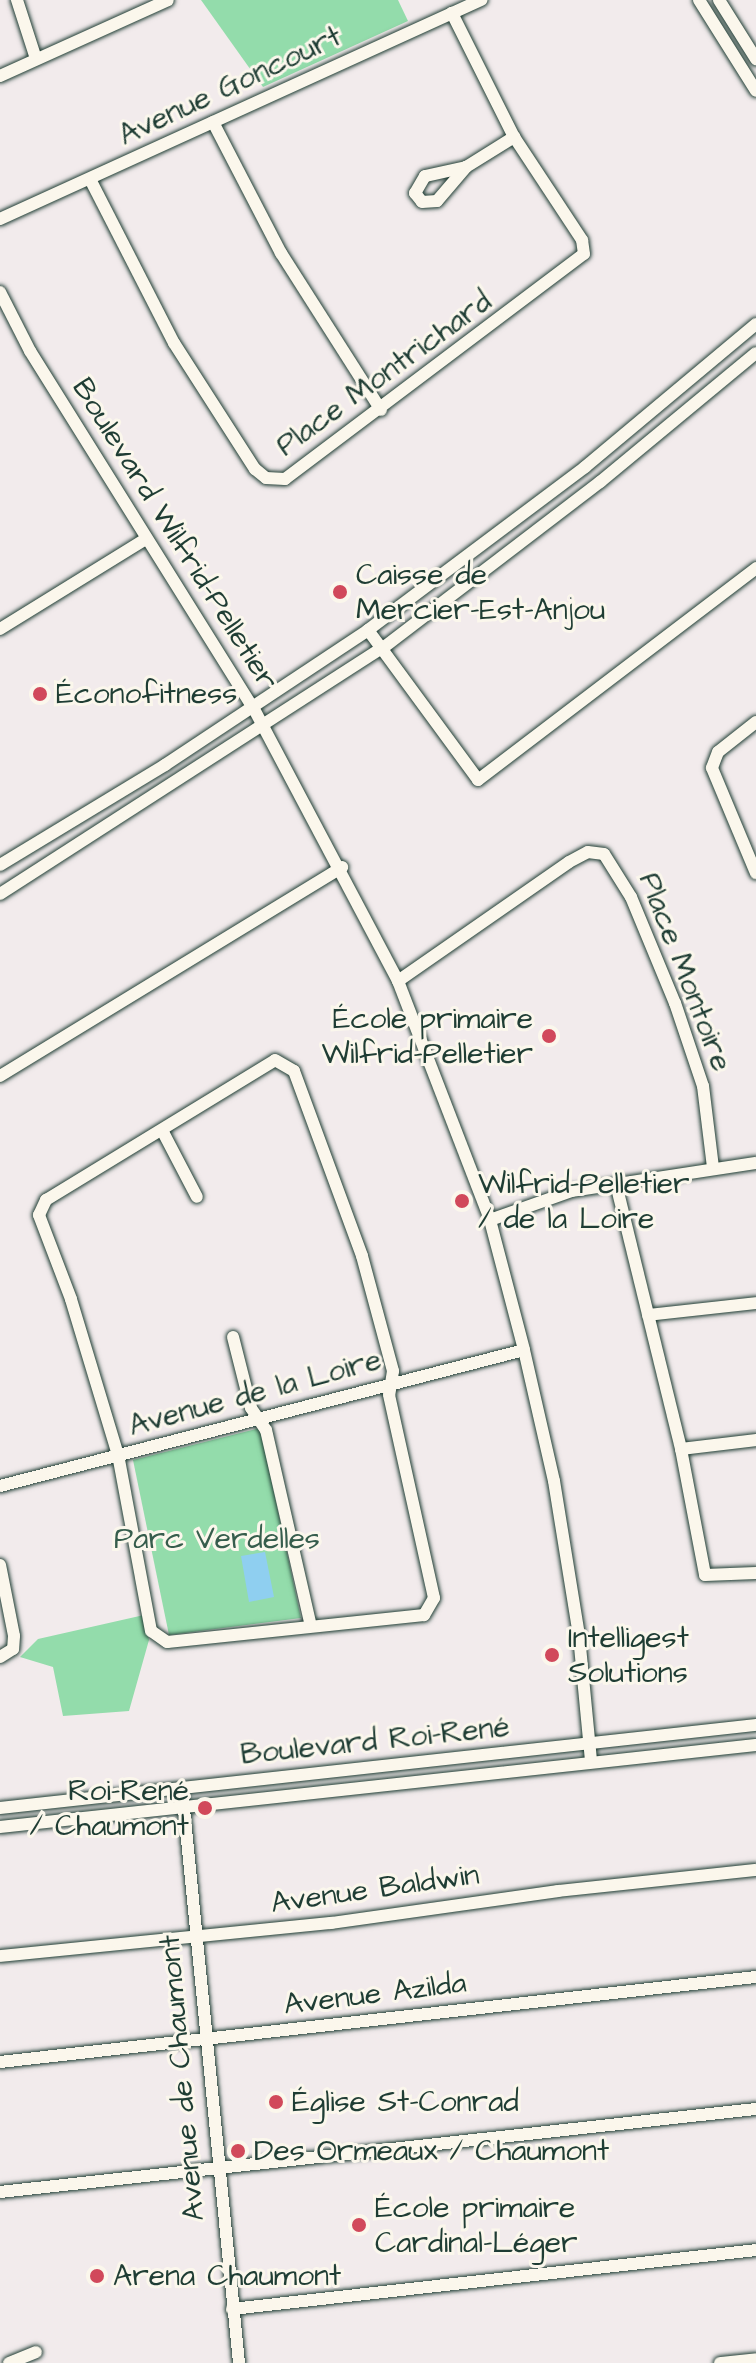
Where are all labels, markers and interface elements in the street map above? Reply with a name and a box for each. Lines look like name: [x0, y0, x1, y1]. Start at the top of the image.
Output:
street label: Avenue Goncourt: [113, 19, 347, 153]
street label: Place Montrichard: [269, 284, 499, 464]
street label: Boulevard Wilfrid-Pelletier: [64, 372, 286, 696]
place label: Caisse de Mercier-Est-Anjou: [356, 557, 605, 628]
marker: Caisse de Mercier-Est-Anjou: [331, 583, 349, 601]
place label: Éconofitness: [56, 676, 237, 712]
marker: Éconofitness: [31, 685, 49, 703]
street label: Place Montoire: [631, 868, 739, 1076]
place label: École primaire Wilfrid-Pelletier: [321, 1001, 533, 1072]
marker: École primaire Wilfrid-Pelletier: [540, 1027, 558, 1045]
place label: Wilfrid-Pelletier / de la Loire: [478, 1166, 690, 1236]
marker: Wilfrid-Pelletier / de la Loire: [453, 1192, 471, 1210]
street label: Avenue de la Loire: [125, 1342, 385, 1444]
park label: Parc Verdelles: [114, 1521, 320, 1557]
place label: Intelligest Solutions: [568, 1620, 689, 1690]
marker: Intelligest Solutions: [543, 1646, 561, 1664]
street label: Boulevard Roi-René: [239, 1709, 511, 1773]
place label: Roi-René / Chaumont: [29, 1773, 189, 1844]
marker: Roi-René / Chaumont: [196, 1799, 214, 1817]
street label: Avenue Baldwin: [269, 1857, 481, 1921]
street label: Avenue de Chaumont: [152, 1933, 212, 2223]
street label: Avenue Azilda: [282, 1965, 468, 2023]
place label: Église St-Conrad: [292, 2084, 519, 2120]
marker: Église St-Conrad: [267, 2093, 285, 2111]
place label: Des Ormeaux / Chaumont: [254, 2133, 609, 2169]
marker: Des Ormeaux / Chaumont: [229, 2142, 247, 2160]
place label: École primaire Cardinal-Léger: [375, 2190, 578, 2260]
marker: École primaire Cardinal-Léger: [350, 2216, 368, 2234]
place label: Arena Chaumont: [113, 2258, 341, 2294]
marker: Arena Chaumont: [88, 2267, 106, 2285]

